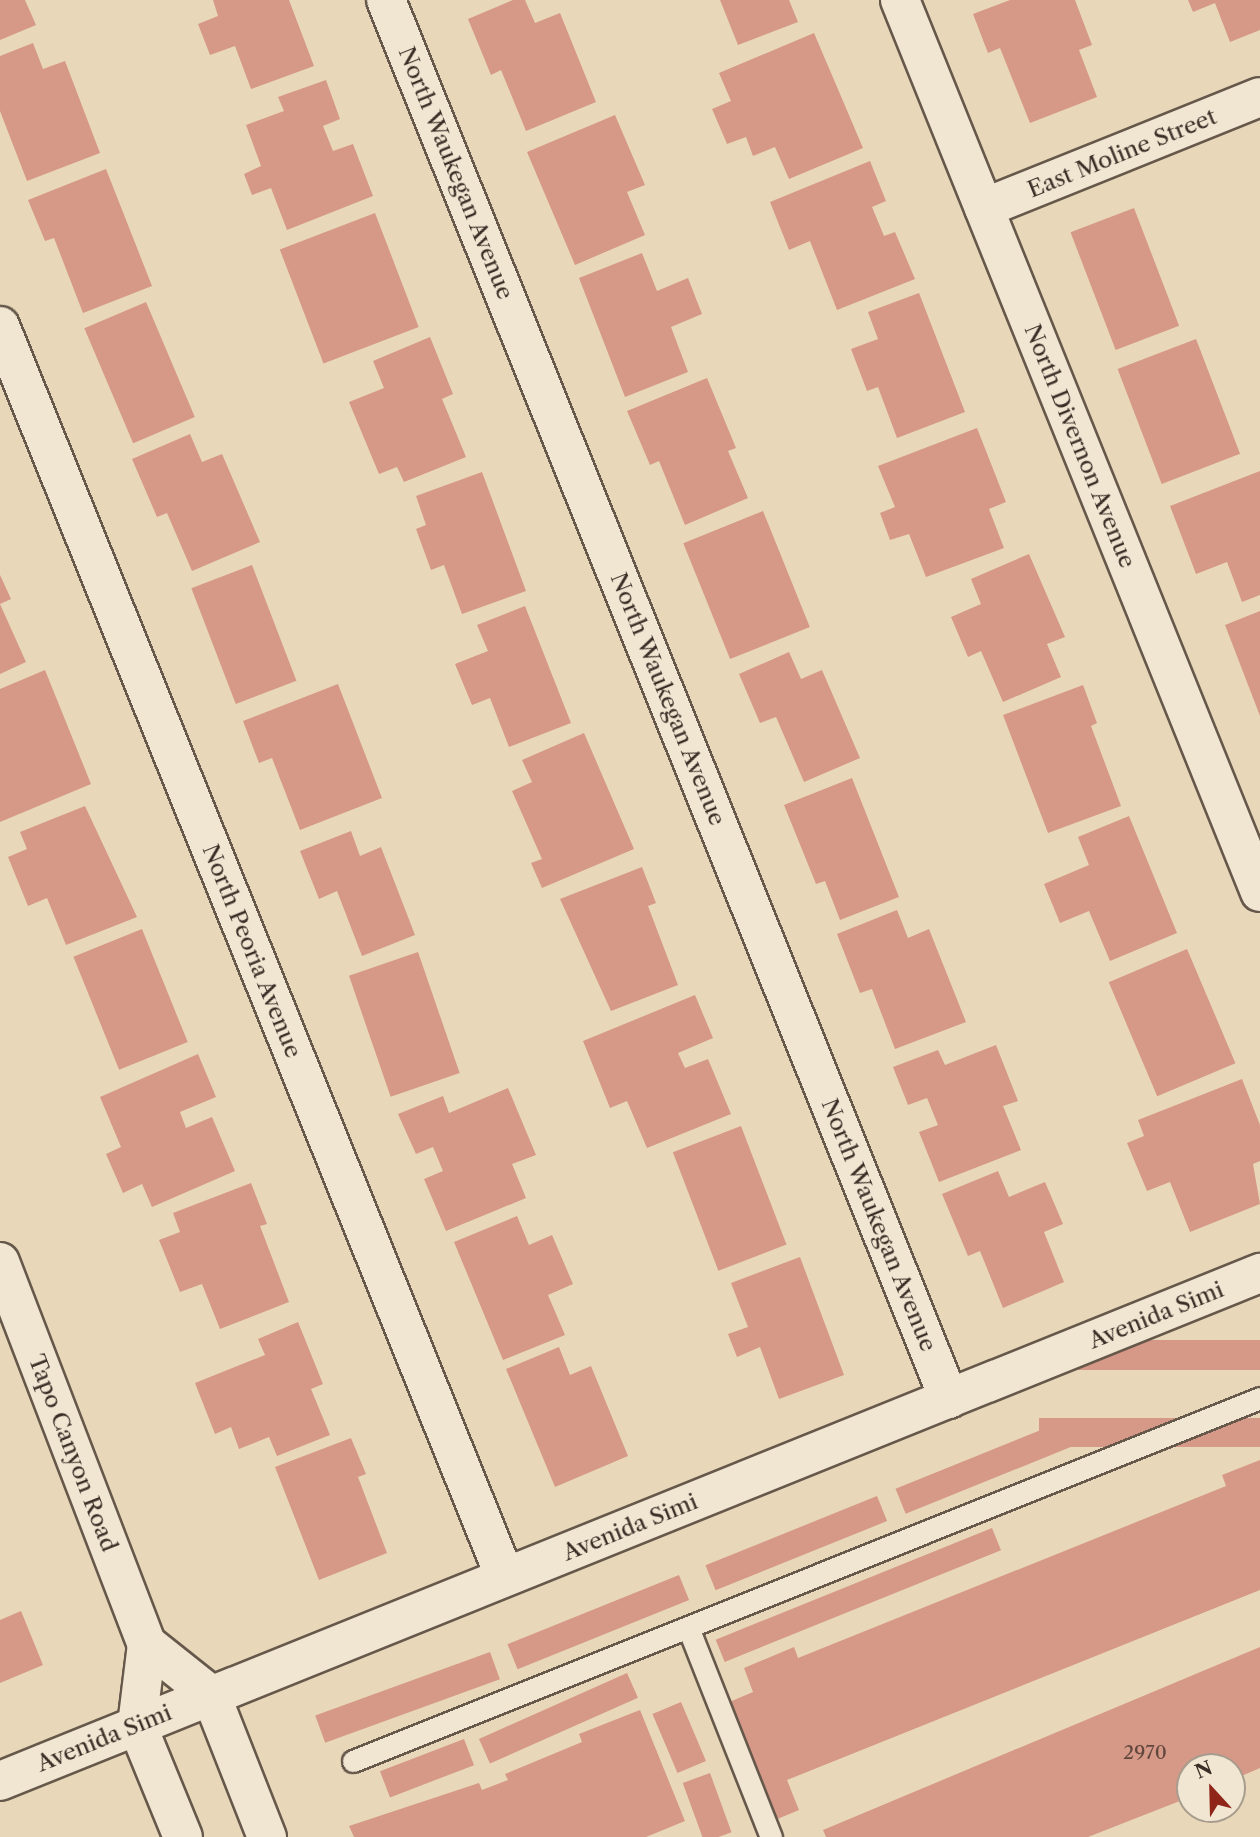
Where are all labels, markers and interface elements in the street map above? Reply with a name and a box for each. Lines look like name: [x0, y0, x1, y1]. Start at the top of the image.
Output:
street label: North Waukegan Avenue: [392, 42, 520, 304]
street label: East Moline Street: [1023, 102, 1221, 204]
street label: North Divernon Avenue: [1018, 320, 1142, 572]
street label: North Waukegan Avenue: [604, 568, 732, 830]
street label: North Peoria Avenue: [196, 840, 308, 1062]
street label: North Waukegan Avenue: [815, 1094, 943, 1356]
street label: Avenida Simi: [1084, 1275, 1228, 1355]
street label: Tapo Canyon Road: [23, 1351, 123, 1555]
street label: Avenida Simi: [558, 1487, 702, 1567]
street label: Avenida Simi: [32, 1698, 176, 1778]
house number: 2970: [1123, 1742, 1167, 1764]
north arrow: [1176, 1753, 1246, 1823]
text: N: [1192, 1756, 1216, 1784]

